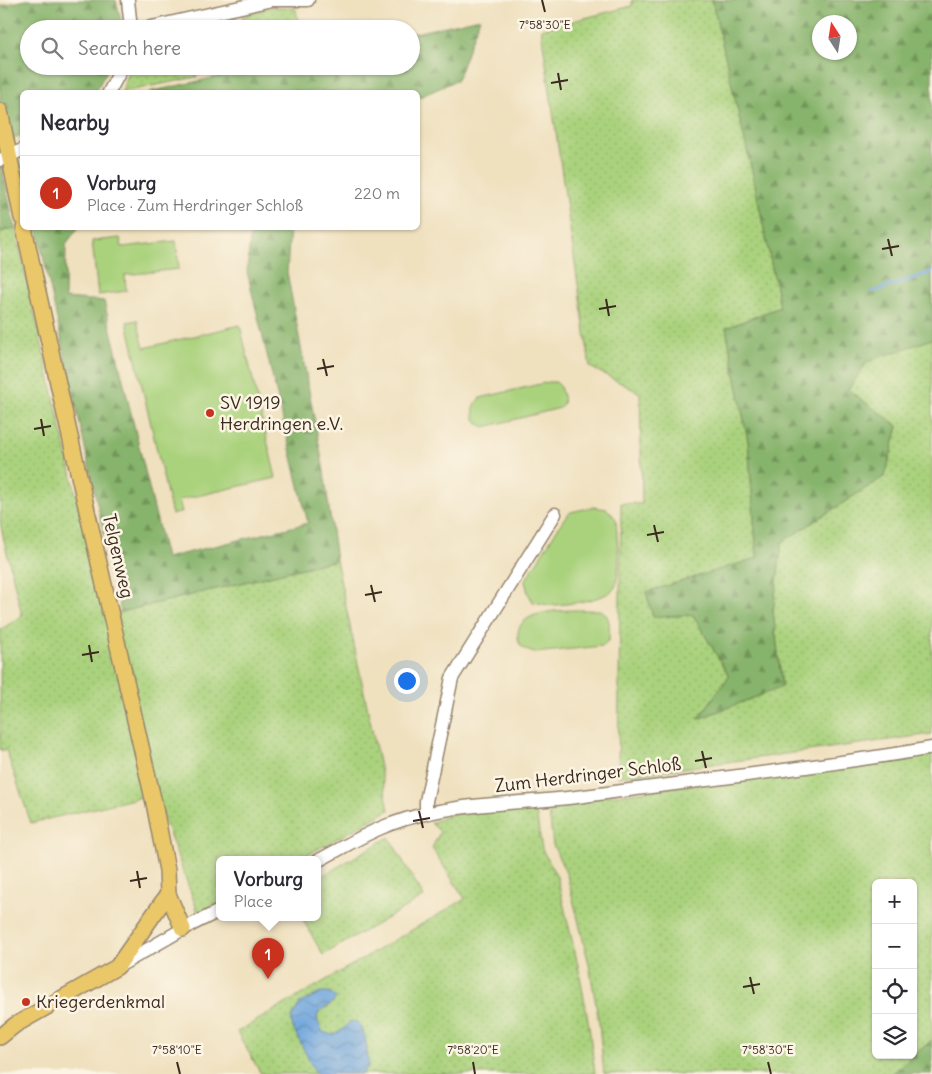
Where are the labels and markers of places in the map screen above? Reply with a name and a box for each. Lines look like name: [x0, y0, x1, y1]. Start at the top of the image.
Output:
place label: SV 1919 Herdringen e.V.: [220, 391, 343, 435]
marker: SV 1919 Herdringen e.V.: [204, 407, 216, 419]
pin: 1: [252, 938, 284, 979]
place label: Kriegerdenkmal: [36, 990, 165, 1013]
marker: Kriegerdenkmal: [20, 996, 32, 1008]

